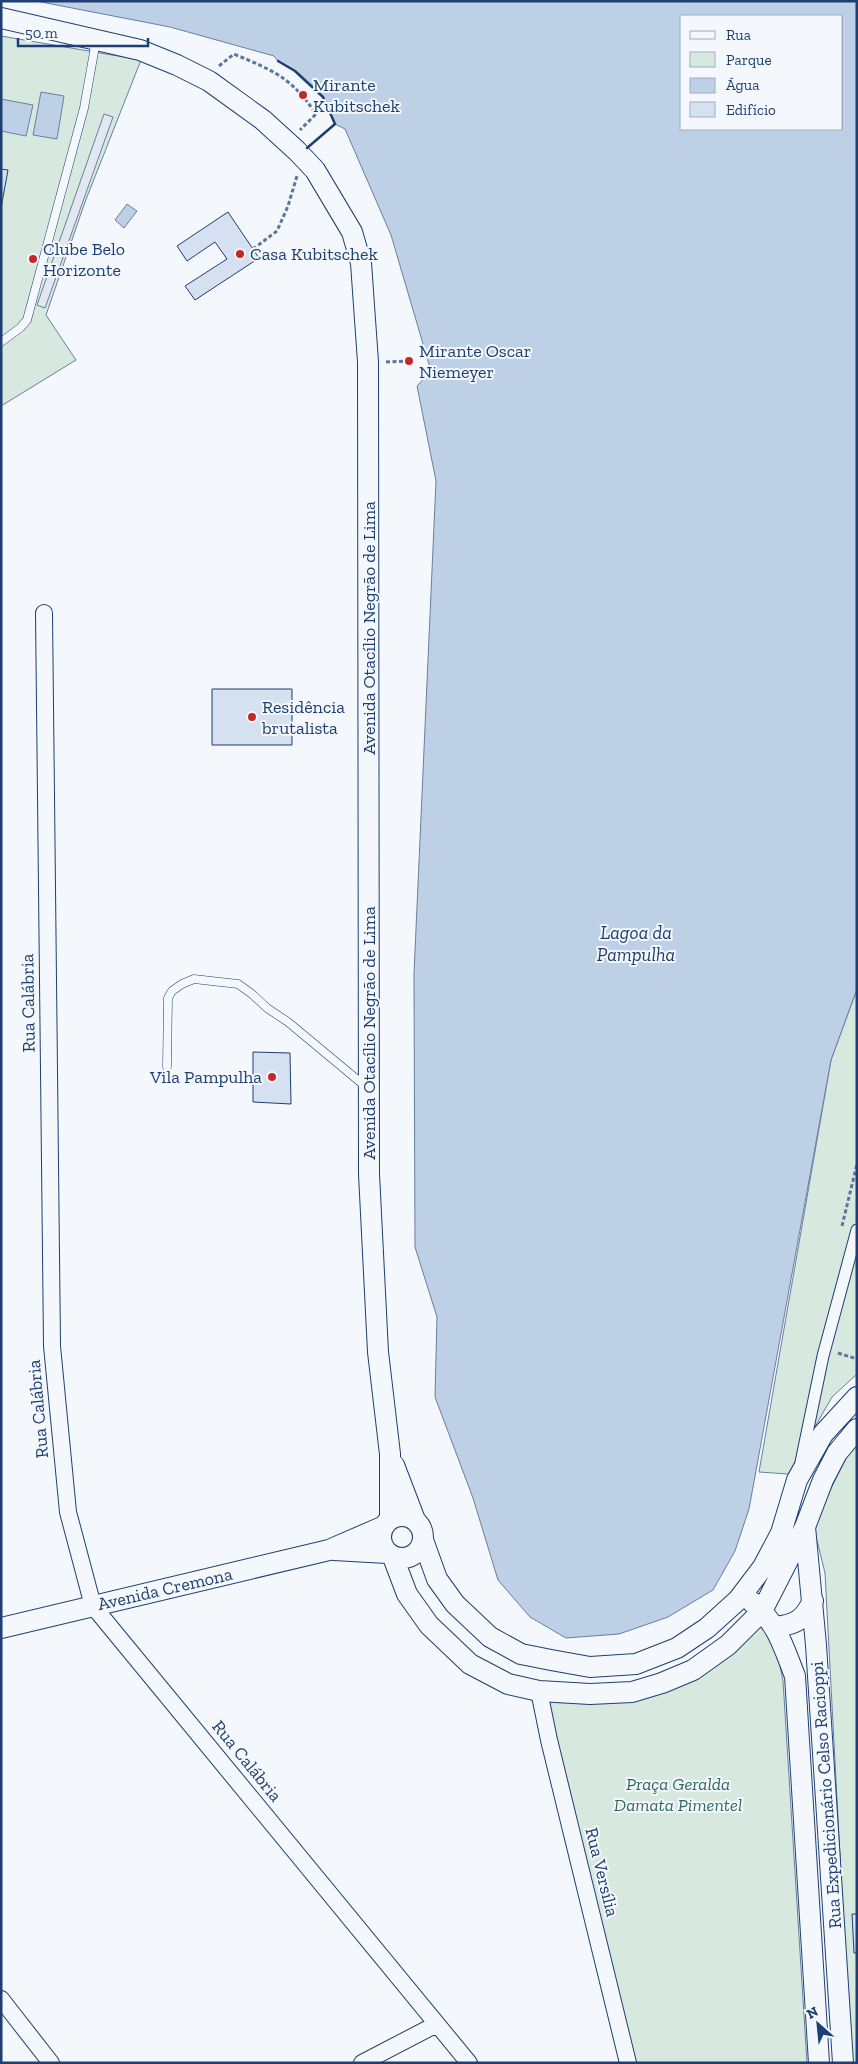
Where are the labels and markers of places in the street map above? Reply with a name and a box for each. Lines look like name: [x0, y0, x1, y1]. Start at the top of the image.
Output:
place label: Mirante Kubitschek: [313, 74, 401, 117]
marker: Mirante Kubitschek: [297, 89, 309, 101]
place label: Clube Belo Horizonte: [43, 238, 125, 281]
place label: Casa Kubitschek: [250, 243, 379, 265]
marker: Casa Kubitschek: [234, 248, 246, 260]
marker: Clube Belo Horizonte: [27, 253, 39, 265]
place label: Mirante Oscar Niemeyer: [419, 340, 531, 383]
marker: Mirante Oscar Niemeyer: [403, 355, 415, 367]
place label: Residência brutalista: [261, 696, 345, 739]
marker: Residência brutalista: [246, 711, 258, 723]
place label: Vila Pampulha: [149, 1066, 262, 1088]
marker: Vila Pampulha: [266, 1071, 278, 1083]

